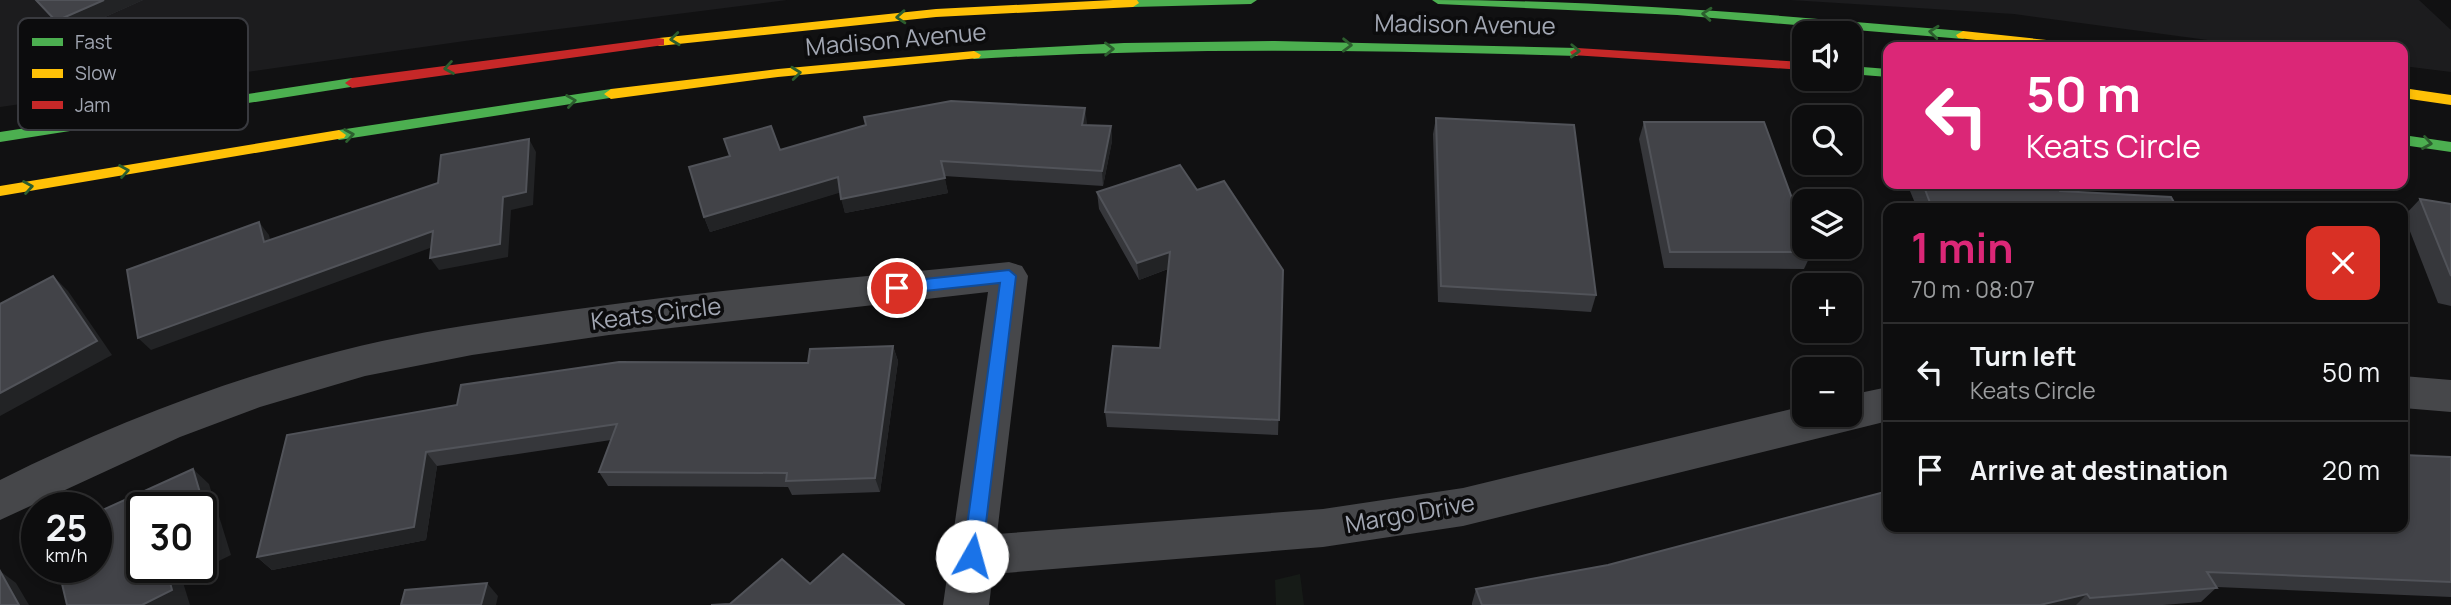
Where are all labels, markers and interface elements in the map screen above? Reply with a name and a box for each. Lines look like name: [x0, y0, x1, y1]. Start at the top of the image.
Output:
street label: Madison Avenue: [1374, 5, 1556, 42]
one-way arrow: [1701, 7, 1712, 22]
one-way arrow: [895, 9, 906, 24]
street label: Madison Avenue: [804, 14, 988, 63]
legend: [18, 18, 248, 130]
map controls: [1792, 21, 1862, 427]
button: sound: [1792, 21, 1862, 91]
one-way arrow: [1928, 24, 1939, 39]
text: Fast: [75, 29, 112, 55]
one-way arrow: [669, 32, 681, 47]
one-way arrow: [1342, 37, 1353, 53]
one-way arrow: [1104, 41, 1115, 57]
one-way arrow: [1569, 43, 1580, 58]
text: Slow: [75, 60, 117, 86]
text: 50 m: [2026, 60, 2141, 127]
one-way arrow: [443, 61, 455, 76]
one-way arrow: [791, 65, 802, 80]
icon: left: [1911, 70, 2002, 161]
text: Jam: [75, 92, 110, 118]
one-way arrow: [565, 94, 577, 109]
button: search: [1792, 105, 1862, 175]
text: Keats Circle: [2026, 124, 2201, 168]
one-way arrow: [343, 128, 355, 143]
one-way arrow: [2421, 135, 2433, 150]
one-way arrow: [118, 164, 130, 179]
one-way arrow: [22, 180, 34, 195]
button: layers: [1792, 189, 1862, 259]
text: 1 min: [1911, 218, 2014, 276]
button: close: [2306, 226, 2380, 300]
pin: [867, 258, 927, 318]
icon: arrive: [878, 269, 916, 307]
button: +: [1792, 273, 1862, 343]
text: 70 m · 08:07: [1911, 273, 2035, 305]
street label: Keats Circle: [589, 288, 723, 337]
text: Turn left: [1970, 338, 2077, 374]
icon: left: [1911, 353, 1949, 391]
text: 50 m: [2322, 354, 2380, 390]
button: −: [1792, 357, 1862, 427]
text: Keats Circle: [1970, 374, 2096, 406]
icon: arrive: [1911, 451, 1949, 489]
text: Arrive at destination: [1970, 452, 2228, 488]
text: 20 m: [2322, 452, 2380, 488]
street label: Margo Drive: [1342, 485, 1477, 540]
speed limit sign: 30: [126, 492, 217, 583]
text: 25: [46, 504, 87, 552]
position arrow: [935, 519, 1009, 593]
text: km/h: [46, 543, 87, 567]

